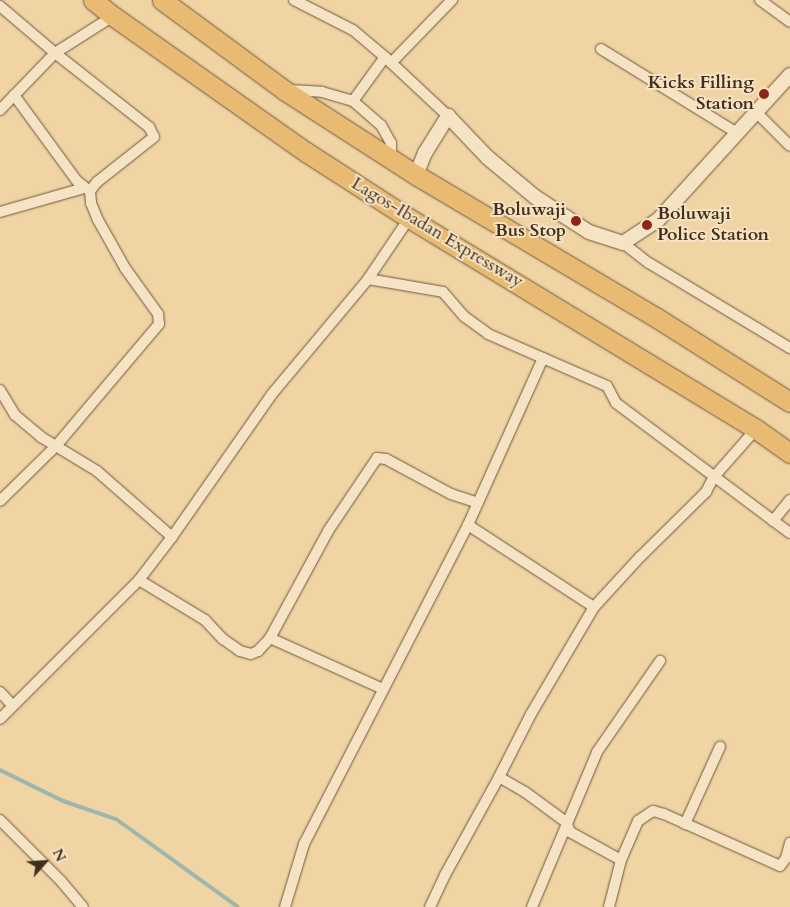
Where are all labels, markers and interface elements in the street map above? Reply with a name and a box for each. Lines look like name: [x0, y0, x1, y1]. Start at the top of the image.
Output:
place label: Kicks Filling Station: [648, 73, 754, 116]
marker: Kicks Filling Station: [758, 88, 770, 100]
street label: Lagos-Ibadan Expressway: [347, 173, 527, 293]
place label: Boluwaji Bus Stop: [492, 200, 566, 242]
place label: Boluwaji Police Station: [657, 204, 769, 246]
marker: Boluwaji Bus Stop: [570, 215, 582, 227]
marker: Boluwaji Police Station: [641, 219, 653, 231]
north arrow: [20, 837, 70, 887]
text: N: [48, 846, 70, 865]

